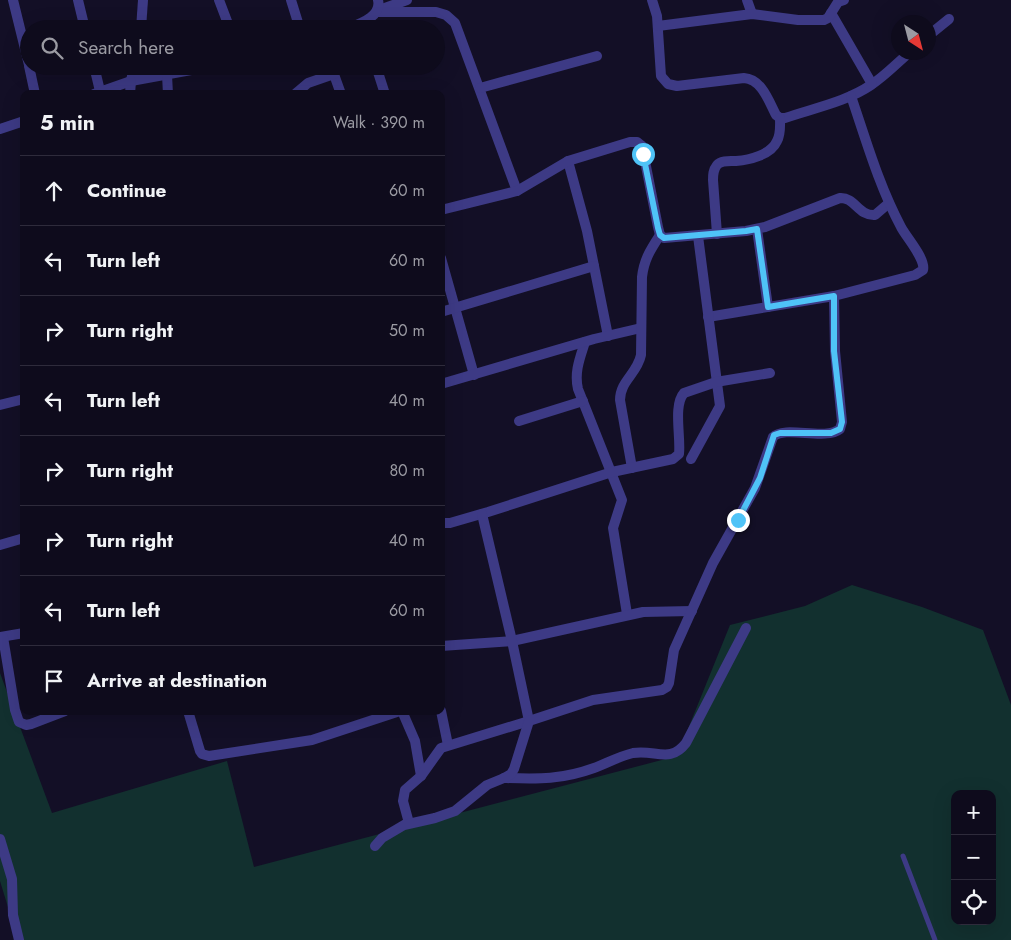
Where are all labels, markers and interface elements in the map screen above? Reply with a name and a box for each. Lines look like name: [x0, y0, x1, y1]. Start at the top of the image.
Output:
north arrow: [891, 15, 936, 60]
search box: [20, 20, 445, 75]
icon: search: [38, 34, 66, 62]
text: Search here: [78, 34, 174, 61]
text: 5 min: [40, 108, 95, 138]
text: Walk · 390 m: [333, 111, 425, 134]
route start: [632, 143, 655, 166]
icon: ahead: [40, 177, 68, 205]
text: Continue: [87, 177, 166, 204]
text: 60 m: [389, 179, 425, 202]
icon: left: [40, 247, 68, 275]
text: Turn left: [87, 247, 160, 274]
text: 60 m: [389, 249, 425, 272]
icon: right: [40, 317, 68, 345]
text: Turn right: [87, 317, 173, 344]
text: 50 m: [389, 319, 425, 342]
icon: left: [40, 387, 68, 415]
text: Turn left: [87, 387, 160, 414]
text: 40 m: [389, 389, 425, 412]
icon: right: [40, 457, 68, 485]
text: Turn right: [87, 457, 173, 484]
text: 80 m: [389, 459, 425, 482]
route end: [727, 509, 750, 532]
icon: right: [40, 527, 68, 555]
text: Turn right: [87, 527, 173, 554]
text: 40 m: [389, 529, 425, 552]
icon: left: [40, 597, 68, 625]
text: Turn left: [87, 597, 160, 624]
text: 60 m: [389, 599, 425, 622]
icon: arrive: [40, 667, 68, 695]
text: Arrive at destination: [87, 667, 267, 694]
map controls: [951, 790, 996, 925]
button: +: [951, 790, 996, 835]
button: −: [951, 835, 996, 880]
button: locate: [951, 880, 996, 925]

